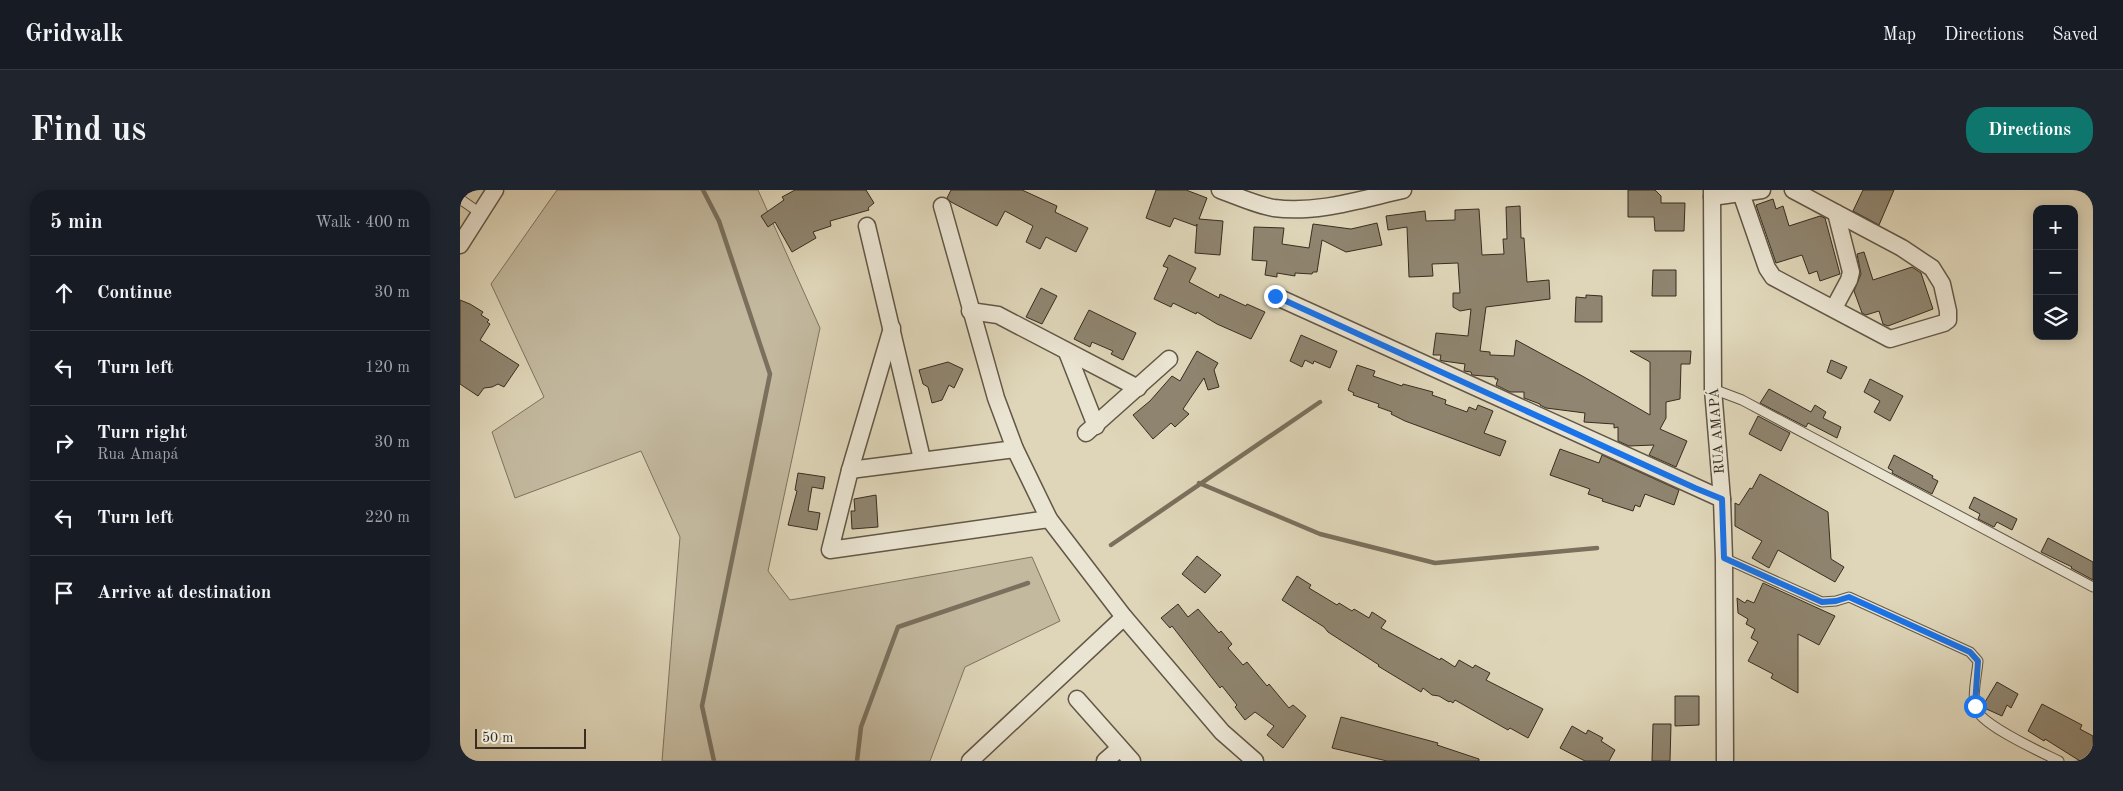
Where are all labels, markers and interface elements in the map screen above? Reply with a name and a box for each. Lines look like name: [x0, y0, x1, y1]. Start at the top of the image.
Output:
text: Gridwalk: [25, 23, 123, 47]
text: Map: [1883, 26, 1916, 44]
text: Directions: [1944, 26, 2024, 44]
text: Saved: [2052, 26, 2098, 44]
button: Directions: [1966, 107, 2093, 153]
text: Find us: [30, 113, 146, 148]
map controls: [2033, 205, 2078, 340]
button: +: [2033, 205, 2078, 250]
text: 5 min: [50, 212, 103, 233]
text: Walk · 400 m: [315, 215, 410, 231]
button: −: [2033, 250, 2078, 295]
icon: ahead: [50, 279, 78, 307]
text: Continue: [97, 284, 172, 303]
text: 30 m: [374, 285, 410, 301]
route end: [1264, 285, 1287, 308]
button: layers: [2033, 295, 2078, 340]
icon: left: [50, 354, 78, 382]
text: Turn left: [97, 359, 174, 378]
text: 120 m: [365, 360, 410, 376]
street label: RUA AMAPÁ: [1704, 387, 1727, 475]
text: Turn right: [97, 424, 187, 443]
icon: right: [50, 429, 78, 457]
text: 30 m: [374, 435, 410, 451]
text: Rua Amapá: [97, 447, 178, 463]
icon: left: [50, 504, 78, 532]
text: Turn left: [97, 509, 174, 528]
text: 220 m: [365, 510, 410, 526]
icon: arrive: [50, 579, 78, 607]
text: Arrive at destination: [97, 584, 271, 603]
route start: [1964, 695, 1987, 718]
scale bar: [475, 726, 586, 749]
text: 50 m: [482, 731, 513, 745]

